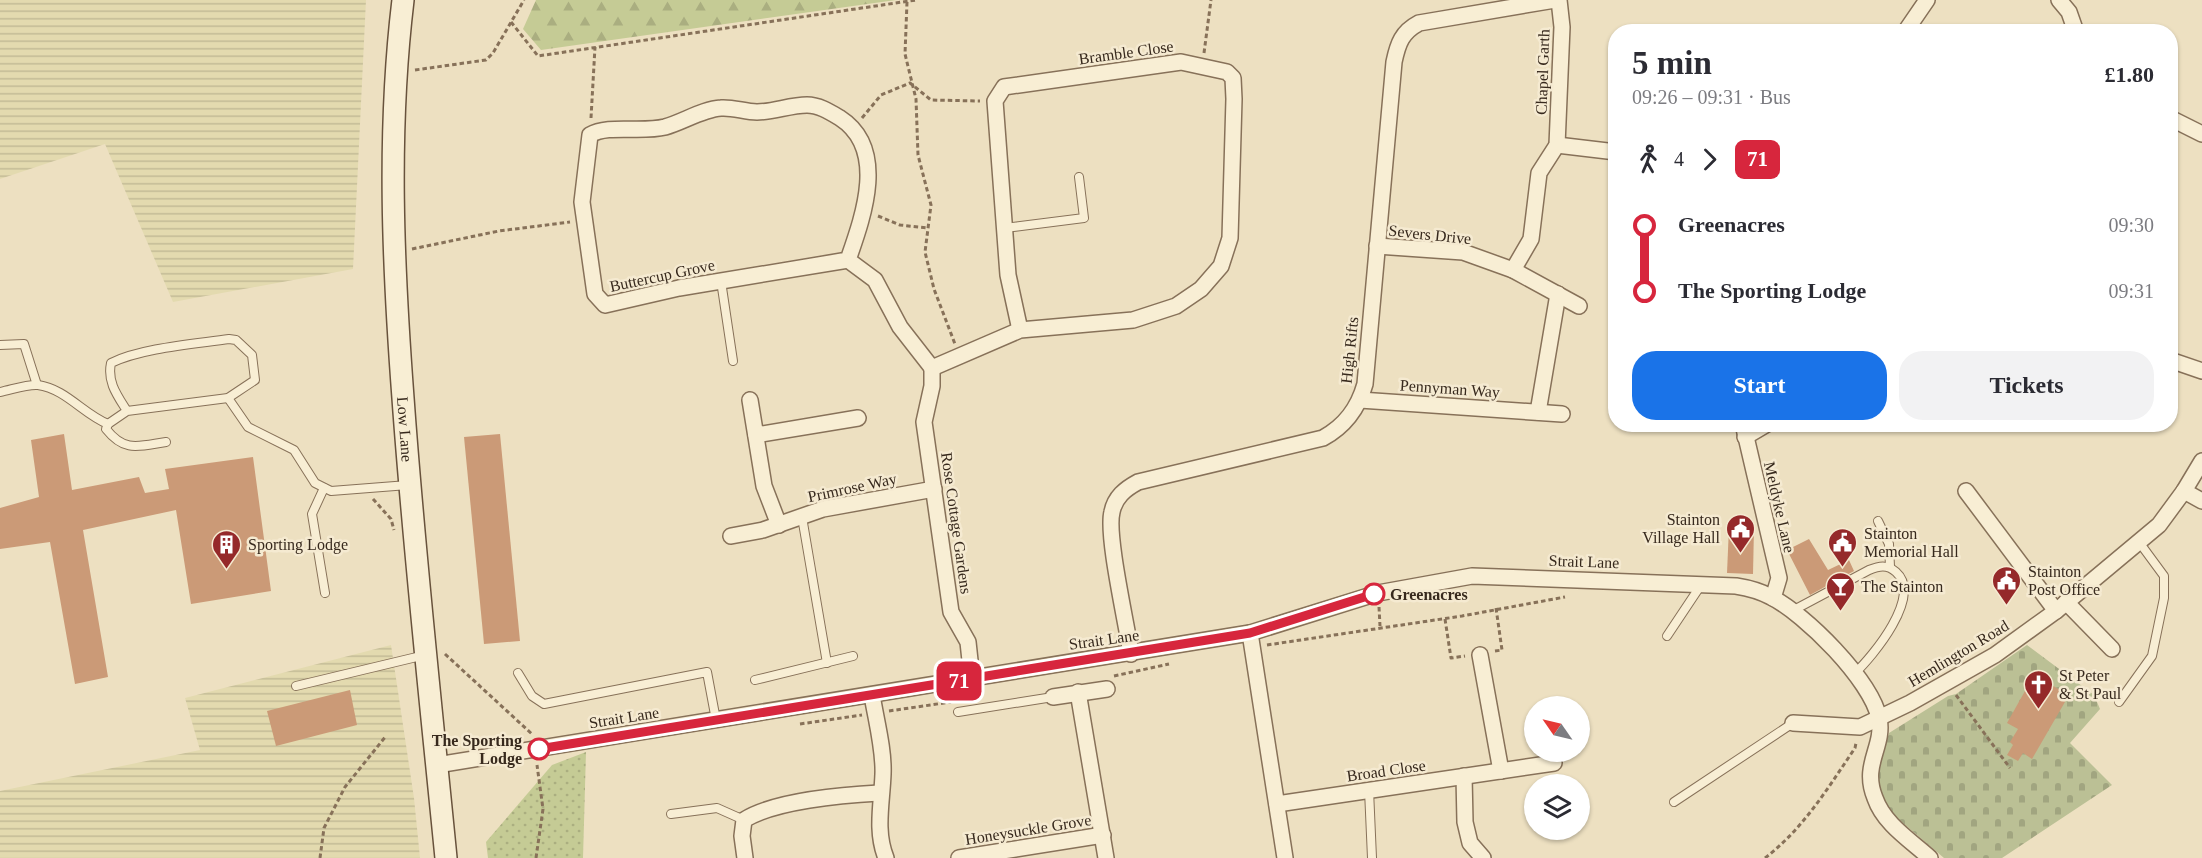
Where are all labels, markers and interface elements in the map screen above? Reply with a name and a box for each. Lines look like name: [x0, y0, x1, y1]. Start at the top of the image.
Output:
street label: Chapel Garth: [1533, 29, 1553, 115]
street label: Bramble Close: [1078, 37, 1175, 68]
text: 5 min: [1632, 45, 1712, 81]
text: £1.80: [2105, 62, 2154, 87]
text: 09:26 – 09:31 · Bus: [1632, 86, 1791, 108]
icon: walk: [1632, 143, 1665, 176]
icon: forward: [1693, 143, 1726, 176]
text: 71: [1747, 147, 1768, 171]
text: 4: [1674, 148, 1684, 170]
text: Greenacres: [1678, 212, 1785, 237]
text: 09:30: [2108, 214, 2154, 236]
street label: Severs Drive: [1388, 222, 1472, 247]
street label: Buttercup Grove: [608, 256, 716, 296]
text: The Sporting Lodge: [1678, 278, 1866, 303]
text: 09:31: [2108, 280, 2154, 302]
street label: High Rifts: [1338, 316, 1362, 384]
button: Start: [1632, 351, 1887, 420]
button: Tickets: [1899, 351, 2154, 420]
street label: Pennyman Way: [1399, 377, 1501, 401]
street label: Low Lane: [394, 396, 416, 463]
street label: Rose Cottage Gardens: [937, 451, 975, 595]
street label: Meldyke Lane: [1760, 460, 1798, 554]
street label: Primrose Way: [806, 470, 898, 506]
place label: Stainton Village Hall: [1642, 511, 1721, 547]
public building icon: Stainton Village Hall: [1725, 512, 1757, 554]
place label: Stainton Memorial Hall: [1864, 525, 1959, 560]
public building icon: Stainton Memorial Hall: [1827, 526, 1859, 568]
building icon: Sporting Lodge: [211, 528, 243, 570]
place label: Sporting Lodge: [248, 536, 348, 554]
street label: Strait Lane: [1548, 552, 1620, 571]
place label: Stainton Post Office: [2028, 563, 2100, 598]
public building icon: Stainton Post Office: [1991, 564, 2023, 606]
bar icon: The Stainton: [1824, 570, 1856, 612]
place label: The Stainton: [1861, 578, 1943, 595]
marker: Greenacres: [1363, 583, 1385, 605]
place label: Greenacres: [1390, 586, 1468, 603]
street label: Hemlington Road: [1905, 617, 2012, 691]
street label: Strait Lane: [1068, 626, 1140, 653]
line badge: 71: [932, 662, 986, 700]
place label: St Peter & St Paul: [2059, 667, 2122, 702]
church icon: St Peter & St Paul: [2022, 668, 2054, 710]
text: 71: [949, 669, 970, 693]
north arrow: [1524, 696, 1590, 762]
map controls: [1524, 696, 1590, 840]
street label: Strait Lane: [588, 704, 660, 731]
place label: The Sporting Lodge: [432, 732, 522, 768]
marker: The Sporting Lodge: [528, 738, 550, 760]
street label: Broad Close: [1346, 757, 1427, 784]
button: layers: [1524, 774, 1590, 840]
street label: Honeysuckle Grove: [964, 811, 1093, 849]

